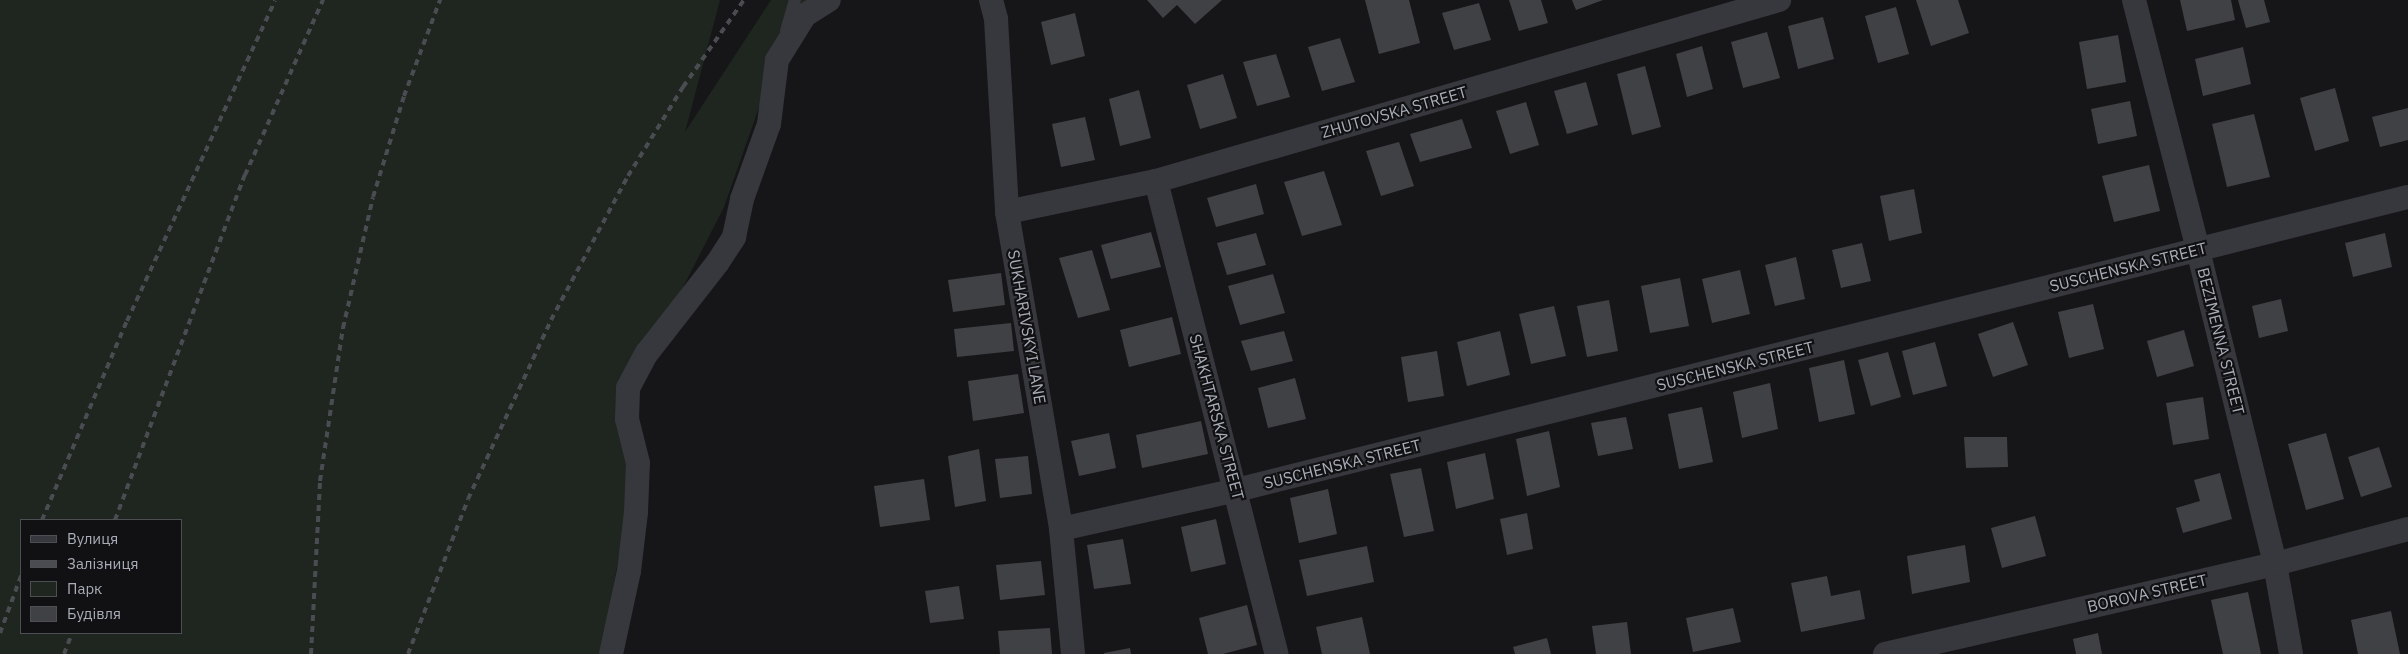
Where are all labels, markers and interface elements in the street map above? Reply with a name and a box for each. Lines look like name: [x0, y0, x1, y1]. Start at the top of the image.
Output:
street label: ZHUTOVSKA STREET: [1319, 82, 1469, 142]
street label: SUSCHENSKA STREET: [2048, 238, 2208, 296]
street label: SUKHARIVSKYI LANE: [1004, 248, 1050, 406]
street label: BEZIMENNA STREET: [2193, 266, 2249, 416]
street label: SHAKHTARSKA STREET: [1186, 332, 1248, 502]
street label: SUSCHENSKA STREET: [1655, 337, 1815, 395]
street label: SUSCHENSKA STREET: [1262, 435, 1422, 493]
legend: [20, 519, 182, 634]
text: Вулиця: [67, 529, 118, 548]
text: Залізниця: [67, 554, 138, 573]
street label: BOROVA STREET: [2085, 570, 2209, 616]
text: Парк: [67, 579, 102, 598]
text: Будівля: [67, 604, 121, 623]

